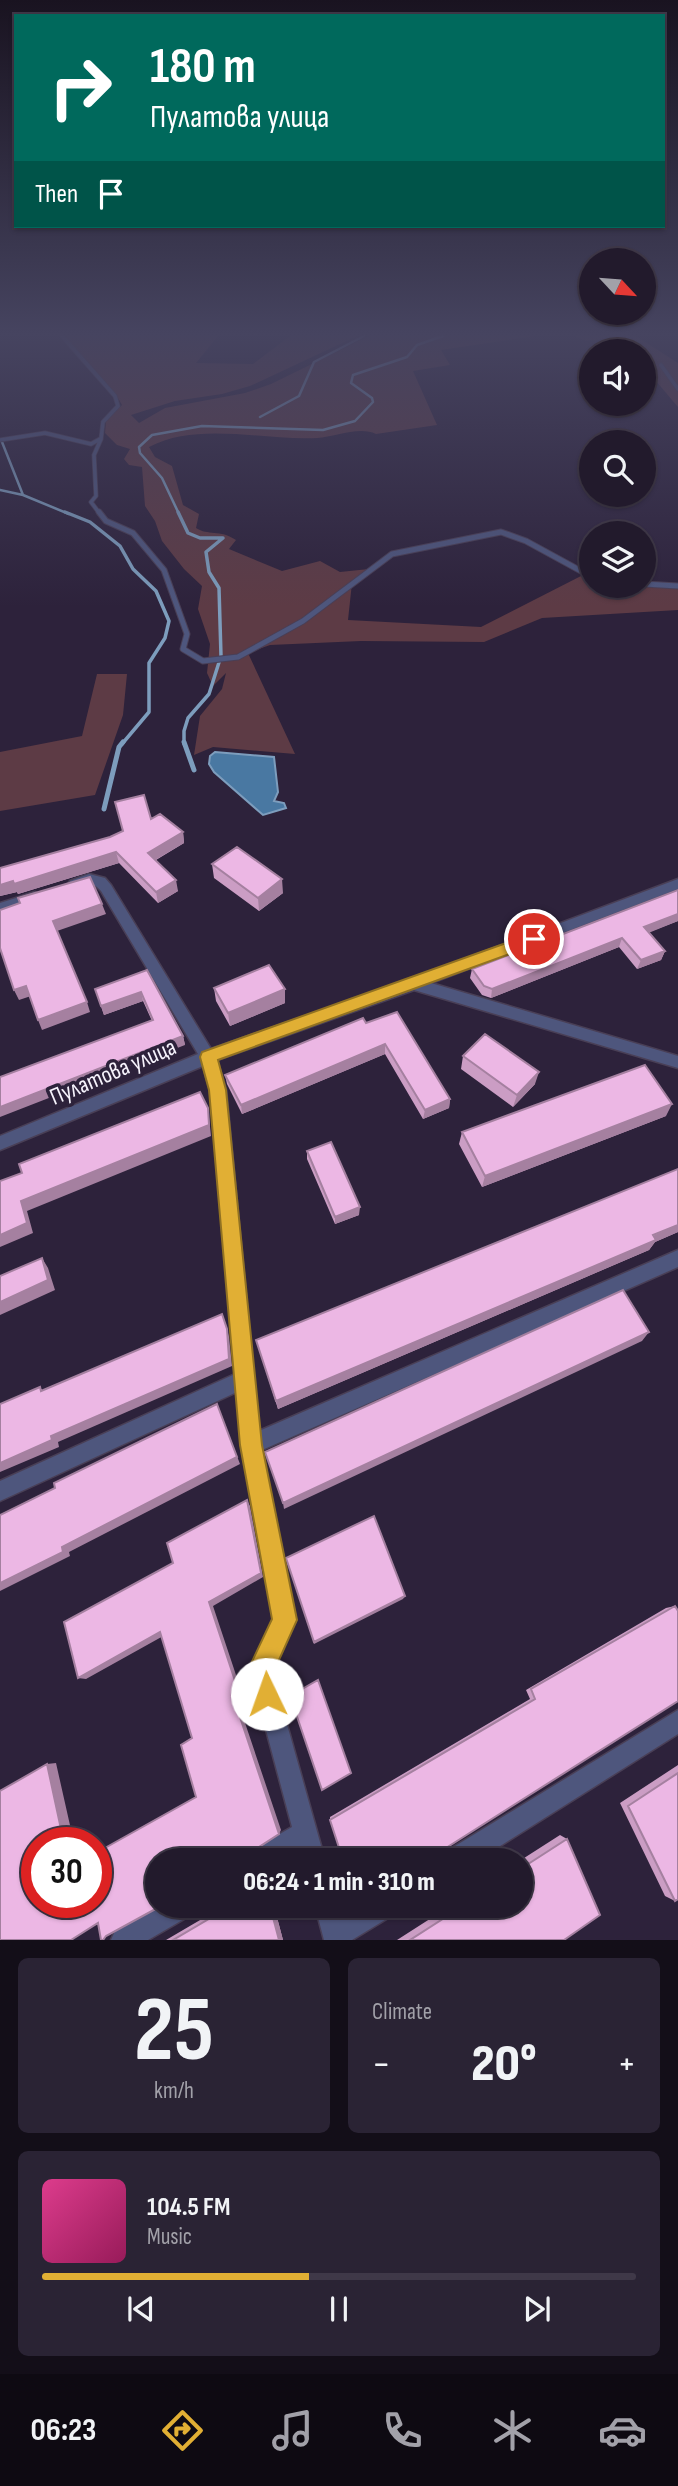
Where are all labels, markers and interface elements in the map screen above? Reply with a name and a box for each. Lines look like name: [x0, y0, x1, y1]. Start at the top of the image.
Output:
text: 180 m: [150, 38, 256, 97]
icon: right: [35, 42, 126, 133]
text: Пулатова улица: [150, 98, 329, 137]
icon: arrive: [92, 175, 130, 213]
text: Then: [35, 179, 78, 210]
north arrow: [579, 248, 656, 326]
map controls: [579, 248, 656, 598]
button: sound: [579, 339, 656, 416]
button: search: [579, 430, 656, 507]
button: layers: [579, 521, 656, 598]
pin: [504, 909, 564, 969]
icon: arrive: [515, 920, 553, 958]
street label: Пулатова улица: [45, 1032, 181, 1112]
position arrow: [230, 1657, 304, 1731]
speed limit sign: 30: [21, 1827, 112, 1918]
text: 06:24 · 1 min · 310 m: [243, 1867, 435, 1898]
text: 25: [134, 1977, 214, 2086]
text: Climate: [372, 1998, 432, 2026]
text: 20°: [471, 2033, 537, 2096]
text: −: [372, 2042, 391, 2087]
text: +: [617, 2042, 636, 2087]
text: km/h: [154, 2077, 194, 2105]
text: 104.5 FM: [147, 2192, 230, 2223]
text: Music: [147, 2223, 192, 2251]
icon: previous: [122, 2290, 160, 2328]
icon: pause: [320, 2290, 358, 2328]
icon: next: [518, 2290, 556, 2328]
icon: directions: [158, 2406, 207, 2455]
icon: music: [268, 2406, 317, 2455]
icon: phone: [378, 2406, 427, 2455]
icon: climate: [488, 2406, 537, 2455]
icon: car: [598, 2406, 647, 2455]
text: 06:23: [31, 2411, 96, 2450]

